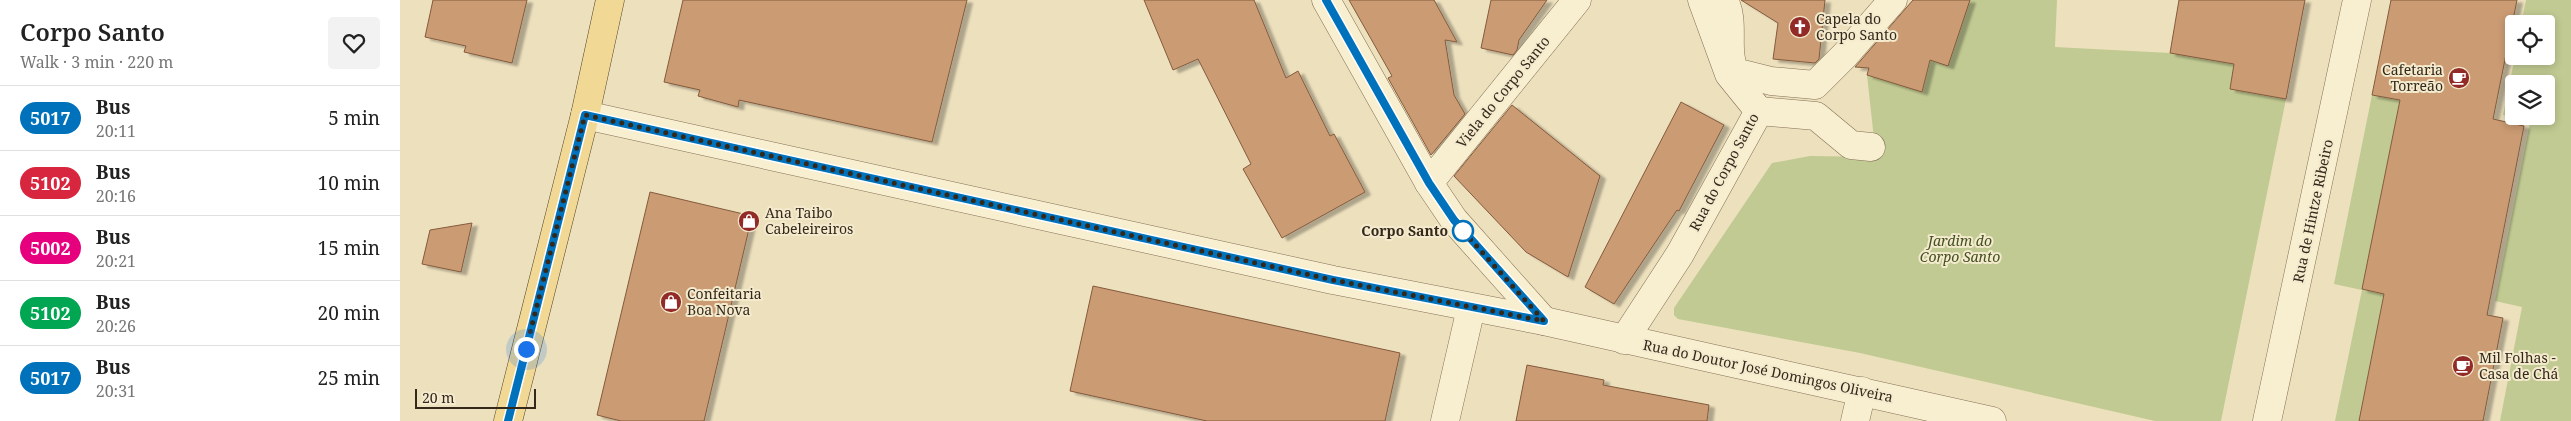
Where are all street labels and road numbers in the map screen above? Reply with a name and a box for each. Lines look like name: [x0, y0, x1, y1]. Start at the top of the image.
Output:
street label: Viela do Corpo Santo: [1452, 32, 1554, 152]
street label: Rua do Corpo Santo: [1684, 109, 1763, 234]
street label: Rua de Hintze Ribeiro: [2288, 137, 2337, 284]
street label: Rua do Doutor José Domingos Oliveira: [1641, 335, 1895, 406]

